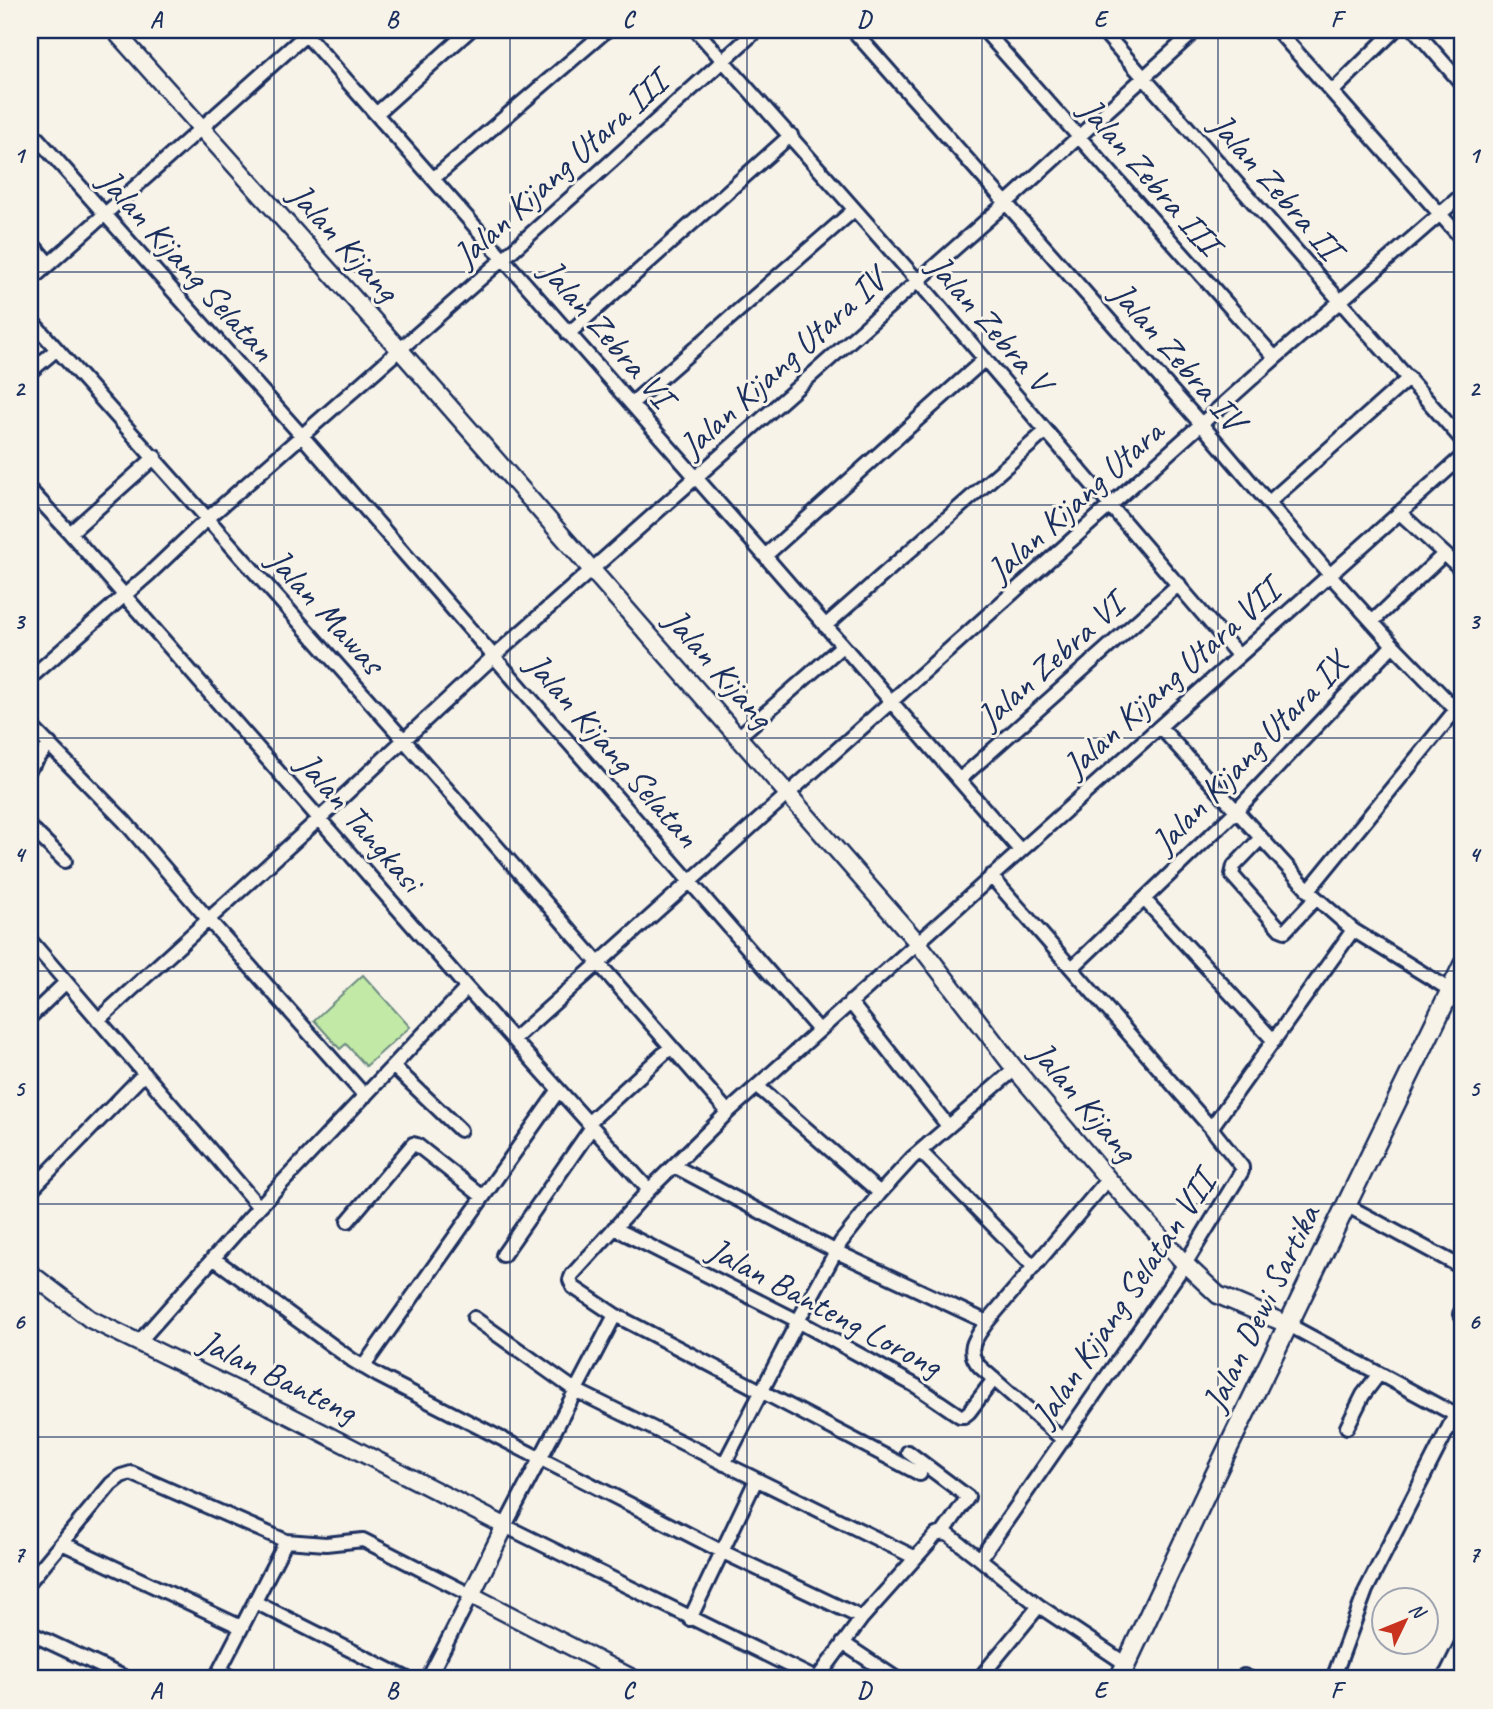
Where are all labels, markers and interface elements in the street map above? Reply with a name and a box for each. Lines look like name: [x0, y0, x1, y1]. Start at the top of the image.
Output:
text: A: [150, 5, 164, 34]
text: B: [386, 5, 400, 34]
text: C: [623, 5, 637, 34]
text: D: [857, 5, 873, 34]
text: E: [1094, 5, 1110, 34]
text: F: [1331, 5, 1347, 34]
street label: Jalan Kijang Utara III: [442, 56, 682, 278]
street label: Jalan Zebra III: [1068, 87, 1235, 269]
street label: Jalan Zebra II: [1199, 102, 1356, 274]
text: 1: [14, 141, 27, 170]
text: 1: [1469, 141, 1482, 170]
street label: Jalan Kijang Selatan: [87, 158, 286, 371]
street label: Jalan Kijang: [278, 172, 411, 313]
street label: Jalan Zebra V: [917, 243, 1067, 406]
street label: Jalan Zebra VI: [529, 248, 689, 422]
street label: Jalan Kijang Utara IV: [668, 254, 899, 469]
street label: Jalan Zebra IV: [1100, 271, 1260, 445]
text: 2: [14, 374, 27, 403]
text: 2: [1469, 374, 1482, 403]
street label: Jalan Kijang Utara: [976, 408, 1175, 593]
street label: Jalan Mawas: [256, 537, 397, 686]
street label: Jalan Kijang Utara VII: [1052, 564, 1294, 789]
street label: Jalan Zebra VI: [966, 578, 1139, 740]
street label: Jalan Kijang: [653, 597, 785, 739]
text: 3: [14, 607, 27, 636]
text: 3: [1469, 607, 1482, 636]
street label: Jalan Kijang Utara IX: [1140, 639, 1360, 865]
street label: Jalan Kijang Selatan: [515, 642, 710, 857]
street label: Jalan Tangkasi: [285, 741, 436, 905]
text: 4: [14, 840, 27, 869]
text: 4: [1469, 840, 1482, 869]
street label: Jalan Kijang: [1019, 1030, 1149, 1173]
text: 5: [14, 1074, 26, 1103]
text: 5: [1469, 1074, 1481, 1103]
street label: Jalan Kijang Selatan VII: [1020, 1157, 1229, 1437]
street label: Jalan Dewi Sartika: [1191, 1195, 1331, 1420]
street label: Jalan Banteng Lorong: [699, 1226, 952, 1389]
text: 6: [14, 1307, 27, 1336]
text: 6: [1469, 1307, 1482, 1336]
street label: Jalan Banteng: [190, 1318, 366, 1434]
text: 7: [14, 1540, 27, 1569]
text: 7: [1469, 1540, 1482, 1569]
north arrow: [1370, 1586, 1440, 1656]
text: N: [1404, 1598, 1432, 1625]
text: A: [150, 1676, 164, 1705]
text: B: [386, 1676, 400, 1705]
text: C: [623, 1676, 637, 1705]
text: D: [857, 1676, 873, 1705]
text: E: [1094, 1676, 1110, 1705]
text: F: [1331, 1676, 1347, 1705]

